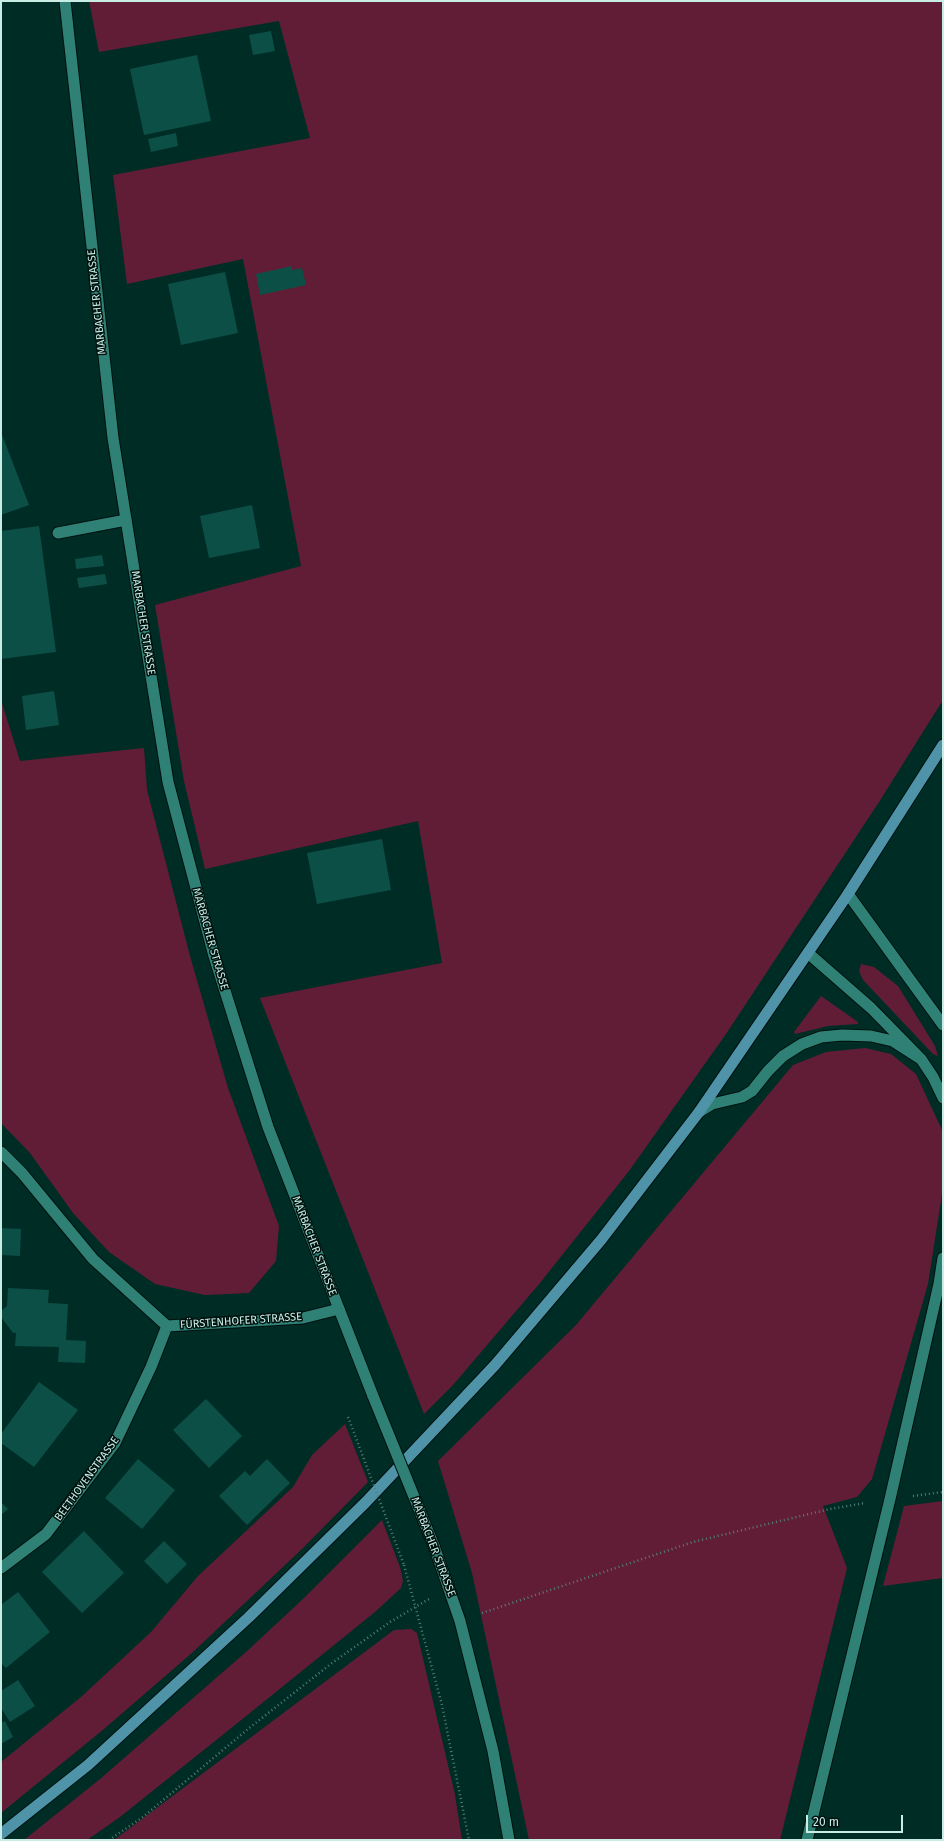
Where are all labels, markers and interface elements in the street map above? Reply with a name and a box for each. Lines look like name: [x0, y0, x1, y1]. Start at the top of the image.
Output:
street label: MARBACHER STRASSE: [85, 249, 109, 355]
street label: MARBACHER STRASSE: [128, 570, 158, 676]
street label: MARBACHER STRASSE: [189, 886, 231, 992]
street label: MARBACHER STRASSE: [289, 1194, 339, 1298]
street label: FÜRSTENHOFER STRASSE: [180, 1310, 302, 1332]
street label: BEETHOVENSTRASSE: [52, 1434, 122, 1524]
street label: MARBACHER STRASSE: [408, 1495, 458, 1599]
scale bar: [808, 1807, 905, 1833]
text: 20 m: [813, 1815, 839, 1829]

